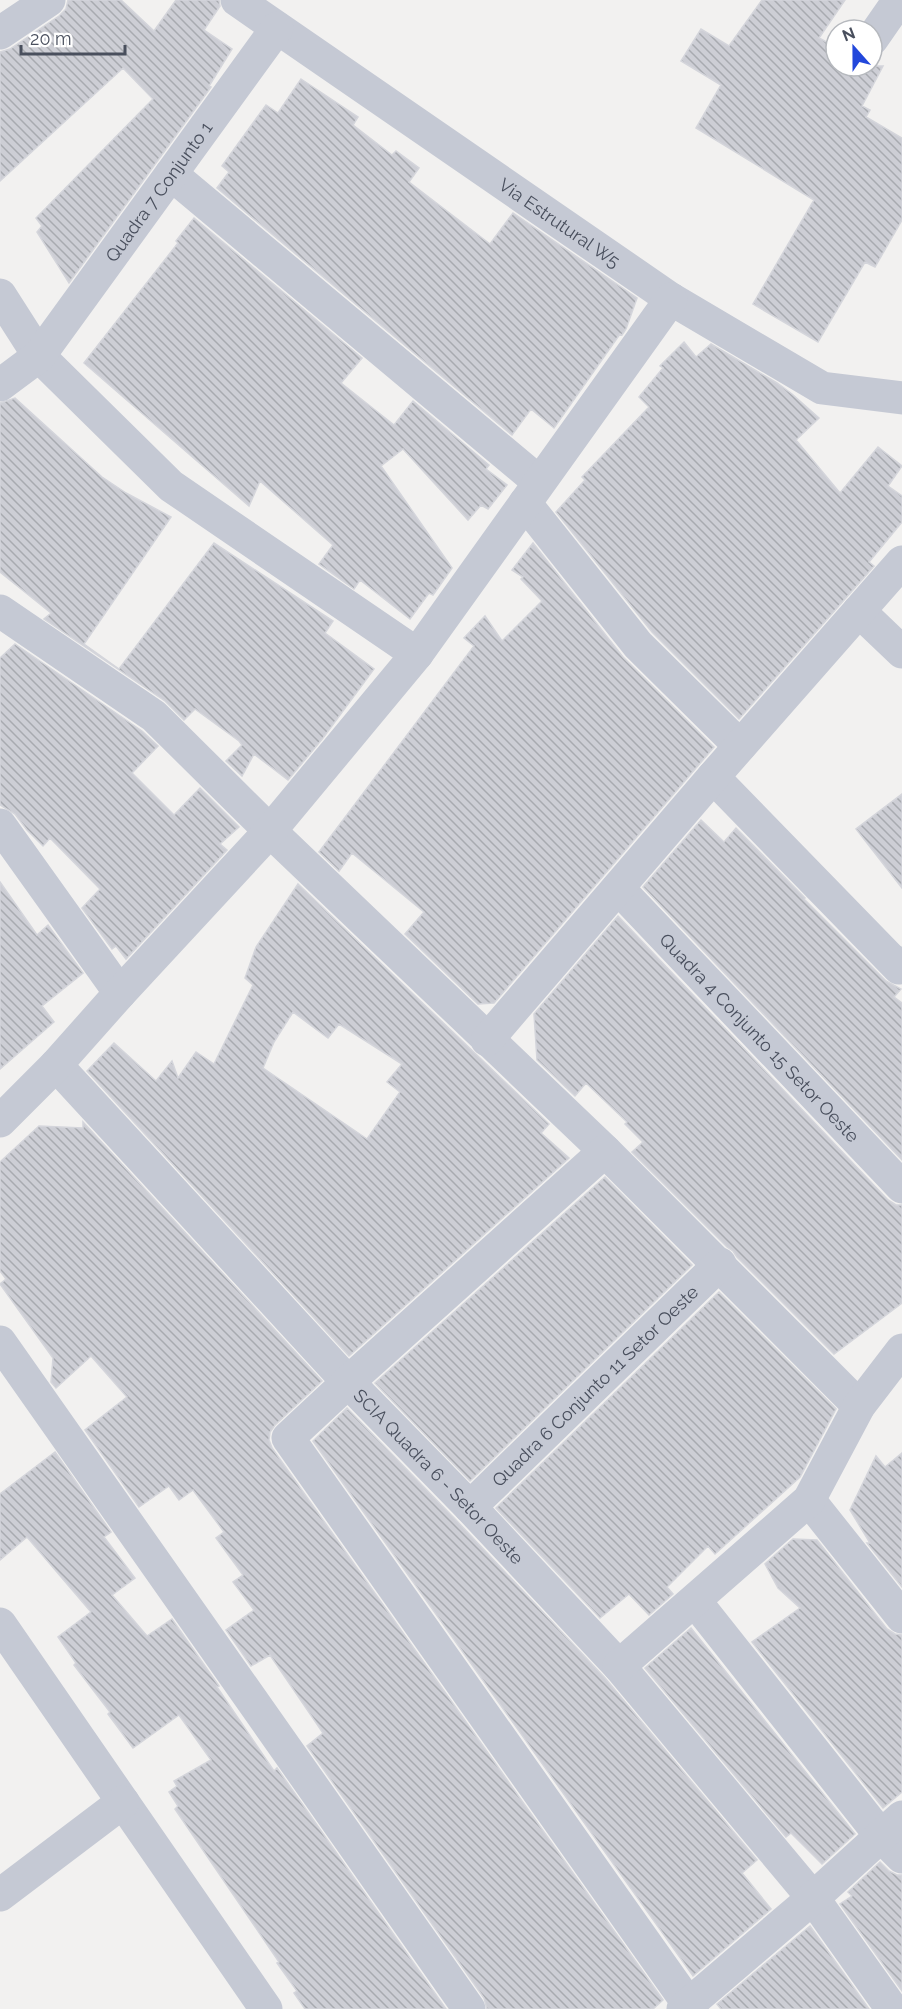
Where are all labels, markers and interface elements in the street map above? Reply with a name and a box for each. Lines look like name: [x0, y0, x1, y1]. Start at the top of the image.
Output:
scale bar: [21, 18, 124, 56]
north arrow: [824, 18, 884, 78]
text: N: [840, 23, 858, 46]
text: 20 m: [30, 28, 72, 49]
street label: Quadra 7 Conjunto 1: [101, 117, 216, 265]
street label: Via Estrutural W5: [495, 173, 625, 272]
street label: Quadra 4 Conjunto 15 Setor Oeste: [656, 929, 864, 1146]
street label: Quadra 6 Conjunto 11 Setor Oeste: [487, 1281, 702, 1491]
street label: SCIA Quadra 6 - Setor Oeste: [350, 1384, 529, 1568]

